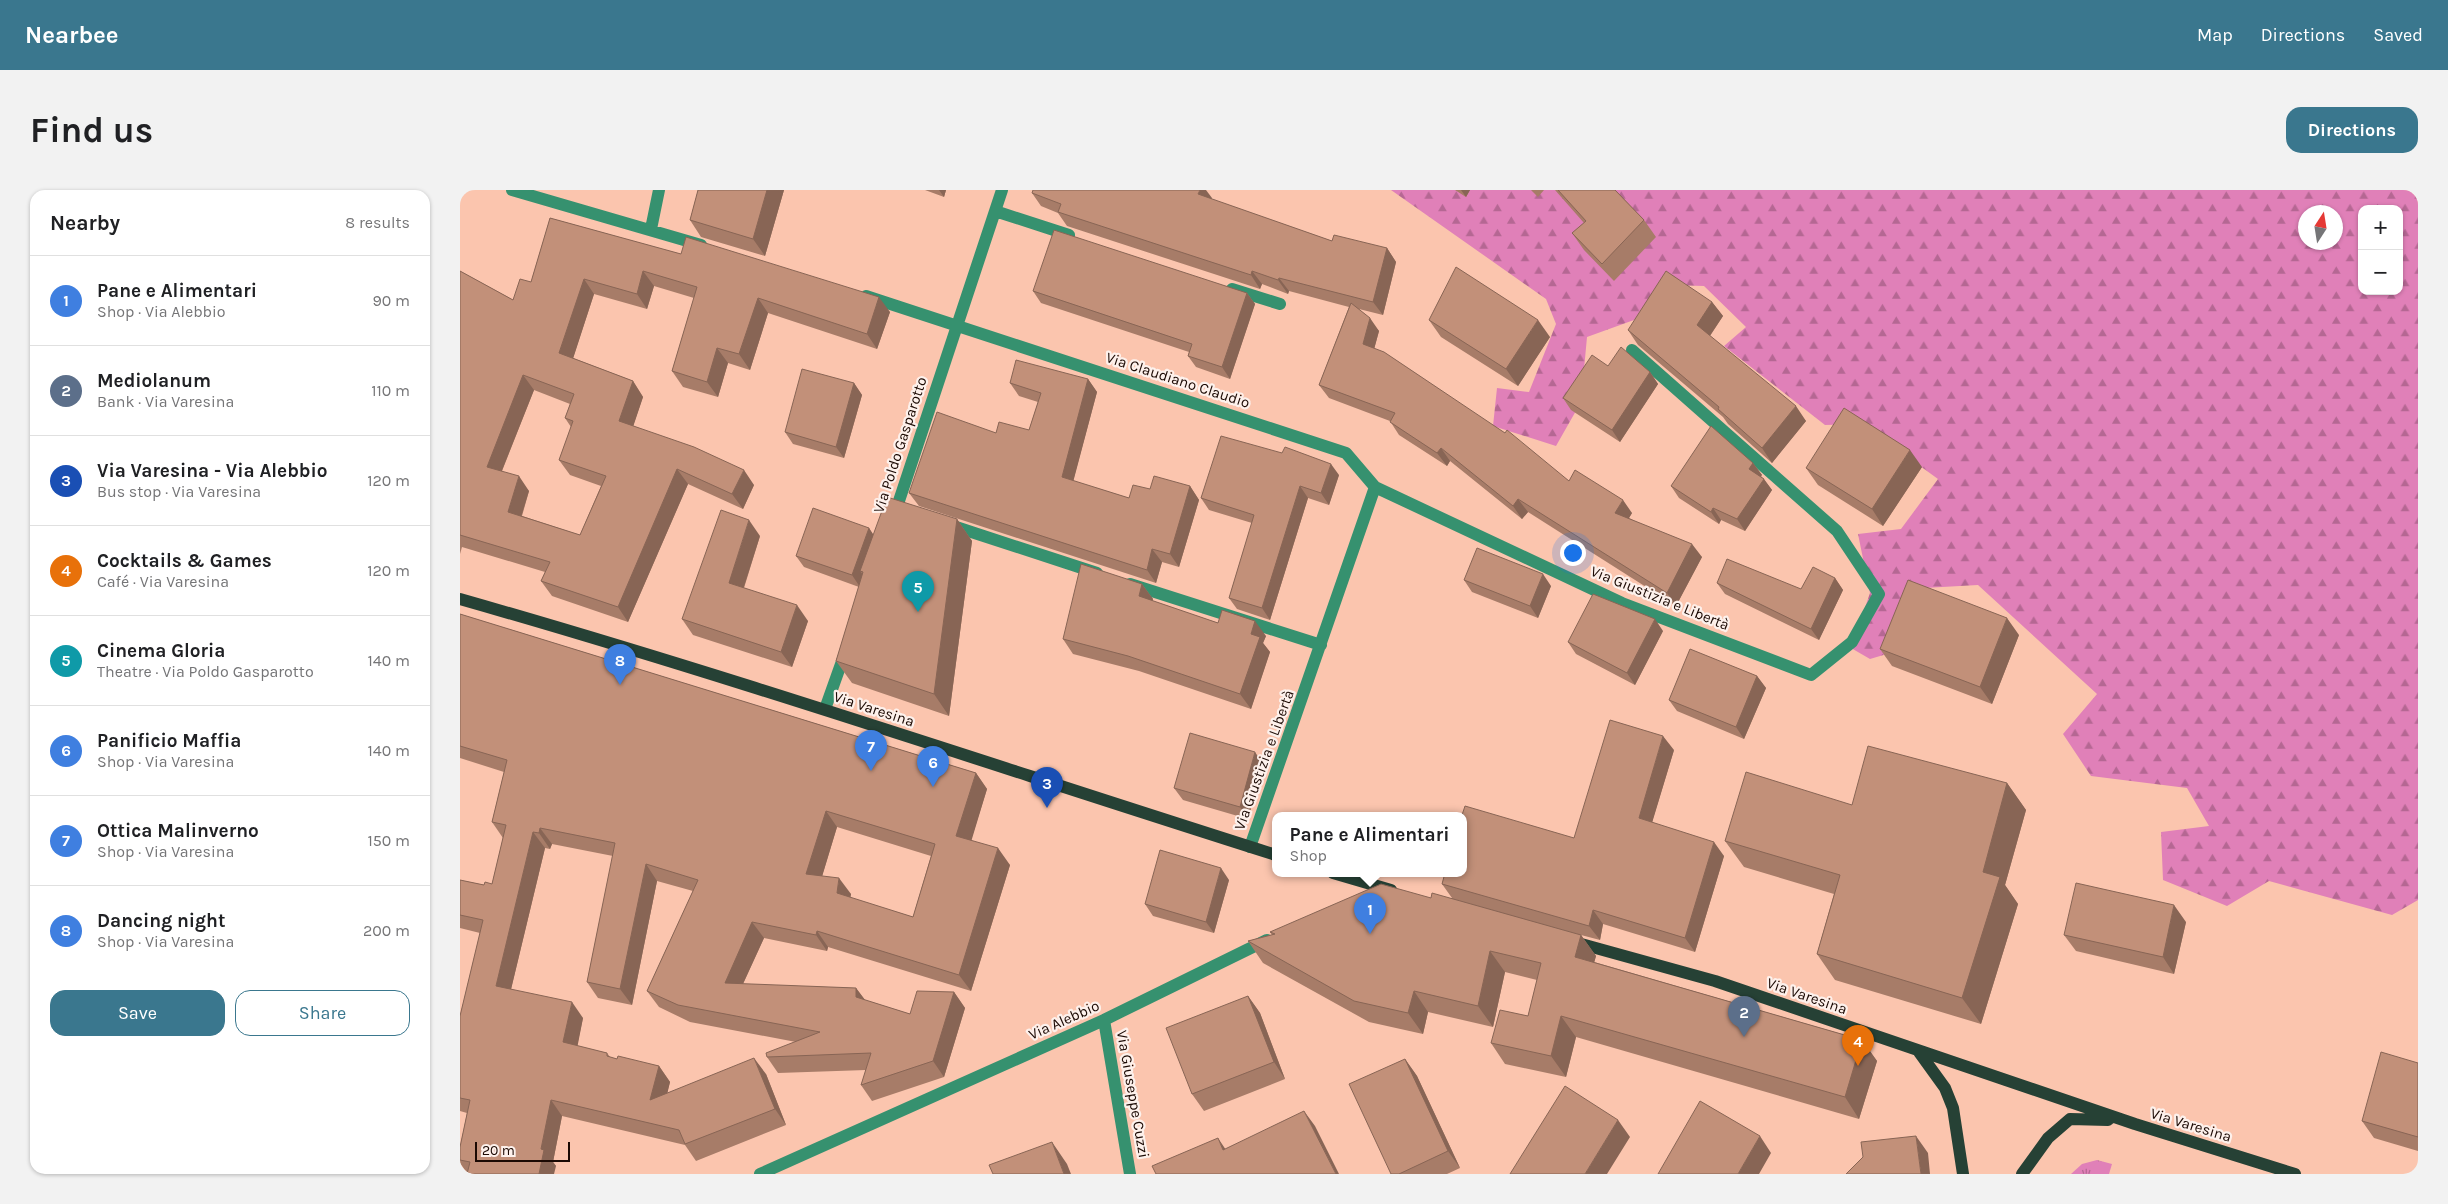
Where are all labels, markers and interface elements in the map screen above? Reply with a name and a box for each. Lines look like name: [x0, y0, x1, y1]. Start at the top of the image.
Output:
text: Nearbee: [25, 21, 119, 49]
text: Map: [2197, 24, 2233, 46]
text: Directions: [2261, 24, 2345, 46]
text: Saved: [2373, 24, 2423, 46]
button: Directions: [2286, 107, 2418, 153]
text: Find us: [30, 110, 153, 151]
north arrow: [2298, 205, 2343, 250]
map controls: [2358, 205, 2403, 295]
button: +: [2358, 205, 2403, 250]
text: Nearby: [50, 211, 120, 235]
text: 8 results: [345, 213, 410, 232]
button: −: [2358, 250, 2403, 295]
text: Pane e Alimentari: [97, 280, 257, 302]
text: 1: [63, 291, 69, 310]
text: 90 m: [372, 291, 410, 310]
text: Shop · Via Alebbio: [97, 302, 226, 321]
street label: Via Claudiano Claudio: [1104, 348, 1252, 412]
text: Mediolanum: [97, 370, 211, 392]
street label: Via Poldo Gasparotto: [870, 375, 930, 515]
text: 2: [61, 381, 71, 400]
text: 110 m: [371, 381, 410, 400]
text: Bank · Via Varesina: [97, 392, 234, 411]
text: Via Varesina - Via Alebbio: [97, 460, 328, 482]
text: 3: [61, 471, 71, 490]
text: 120 m: [367, 471, 410, 490]
text: Bus stop · Via Varesina: [97, 482, 261, 501]
your location: [1560, 540, 1586, 566]
text: Cocktails & Games: [97, 550, 272, 572]
text: 4: [61, 561, 71, 580]
text: 120 m: [367, 561, 410, 580]
street label: Via Giustizia e Libertà: [1588, 562, 1732, 634]
pin: 5: [902, 571, 934, 612]
text: Café · Via Varesina: [97, 572, 229, 591]
text: Cinema Gloria: [97, 640, 225, 662]
pin: 8: [604, 644, 636, 685]
text: 5: [61, 651, 71, 670]
text: 140 m: [368, 651, 410, 670]
text: Theatre · Via Poldo Gasparotto: [97, 662, 314, 681]
street label: Via Giustizia e Libertà: [1230, 687, 1298, 833]
street label: Via Varesina: [831, 688, 917, 730]
text: Panificio Maffia: [97, 730, 241, 752]
pin: 7: [855, 730, 887, 771]
text: 6: [61, 741, 71, 760]
text: 140 m: [368, 741, 410, 760]
pin: 6: [917, 746, 949, 787]
text: Shop · Via Varesina: [97, 752, 234, 771]
pin: 3: [1031, 767, 1063, 808]
popup: [1272, 812, 1467, 877]
text: Ottica Malinverno: [97, 820, 259, 842]
text: Pane e Alimentari: [1290, 824, 1449, 846]
text: 7: [62, 831, 70, 850]
text: 150 m: [367, 831, 410, 850]
text: Shop · Via Varesina: [97, 842, 234, 861]
text: Shop: [1290, 846, 1327, 865]
pin: 1: [1354, 893, 1386, 934]
text: Dancing night: [97, 910, 225, 932]
text: 8: [61, 921, 71, 940]
text: 200 m: [363, 921, 410, 940]
text: Shop · Via Varesina: [97, 932, 234, 951]
street label: Via Varesina: [1764, 974, 1850, 1018]
button: Save: [50, 990, 225, 1036]
button: Share: [235, 990, 410, 1036]
street label: Via Alebbio: [1026, 996, 1102, 1044]
pin: 2: [1728, 996, 1760, 1037]
pin: 4: [1842, 1025, 1874, 1066]
street label: Via Giuseppe Cuzzi: [1113, 1029, 1153, 1159]
street label: Via Varesina: [2148, 1104, 2234, 1146]
scale bar: [475, 1139, 570, 1162]
text: 20 m: [482, 1142, 515, 1159]

